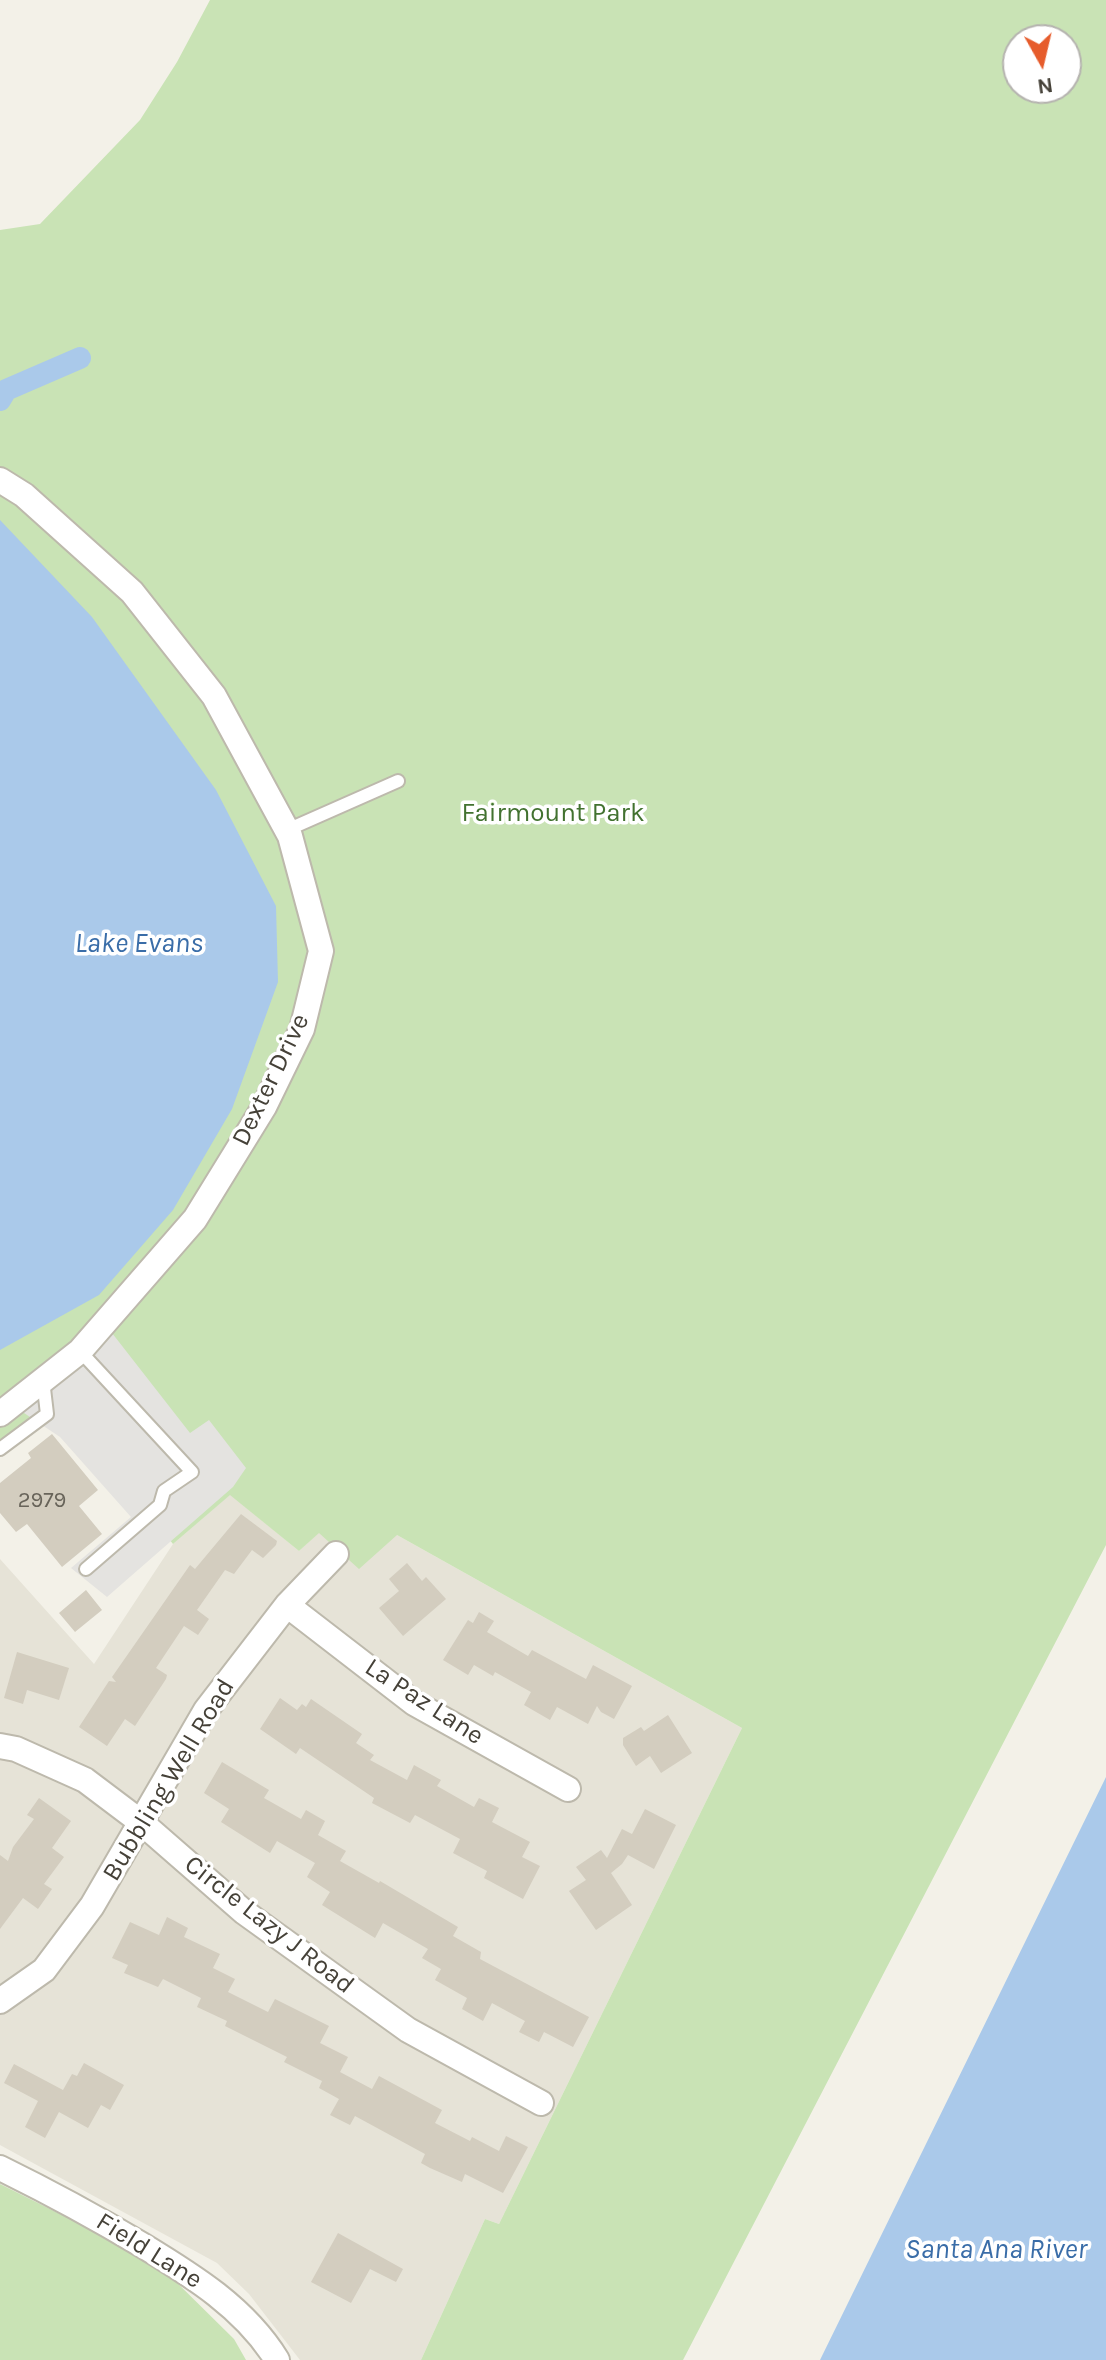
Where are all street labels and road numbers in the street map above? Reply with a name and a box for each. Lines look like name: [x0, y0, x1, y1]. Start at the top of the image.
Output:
street label: Dexter Drive: [226, 1009, 316, 1151]
street label: La Paz Lane: [359, 1652, 489, 1752]
street label: Bubbling Well Road: [96, 1673, 242, 1887]
street label: Circle Lazy J Road: [178, 1849, 360, 2001]
street label: Field Lane: [90, 2206, 208, 2296]

